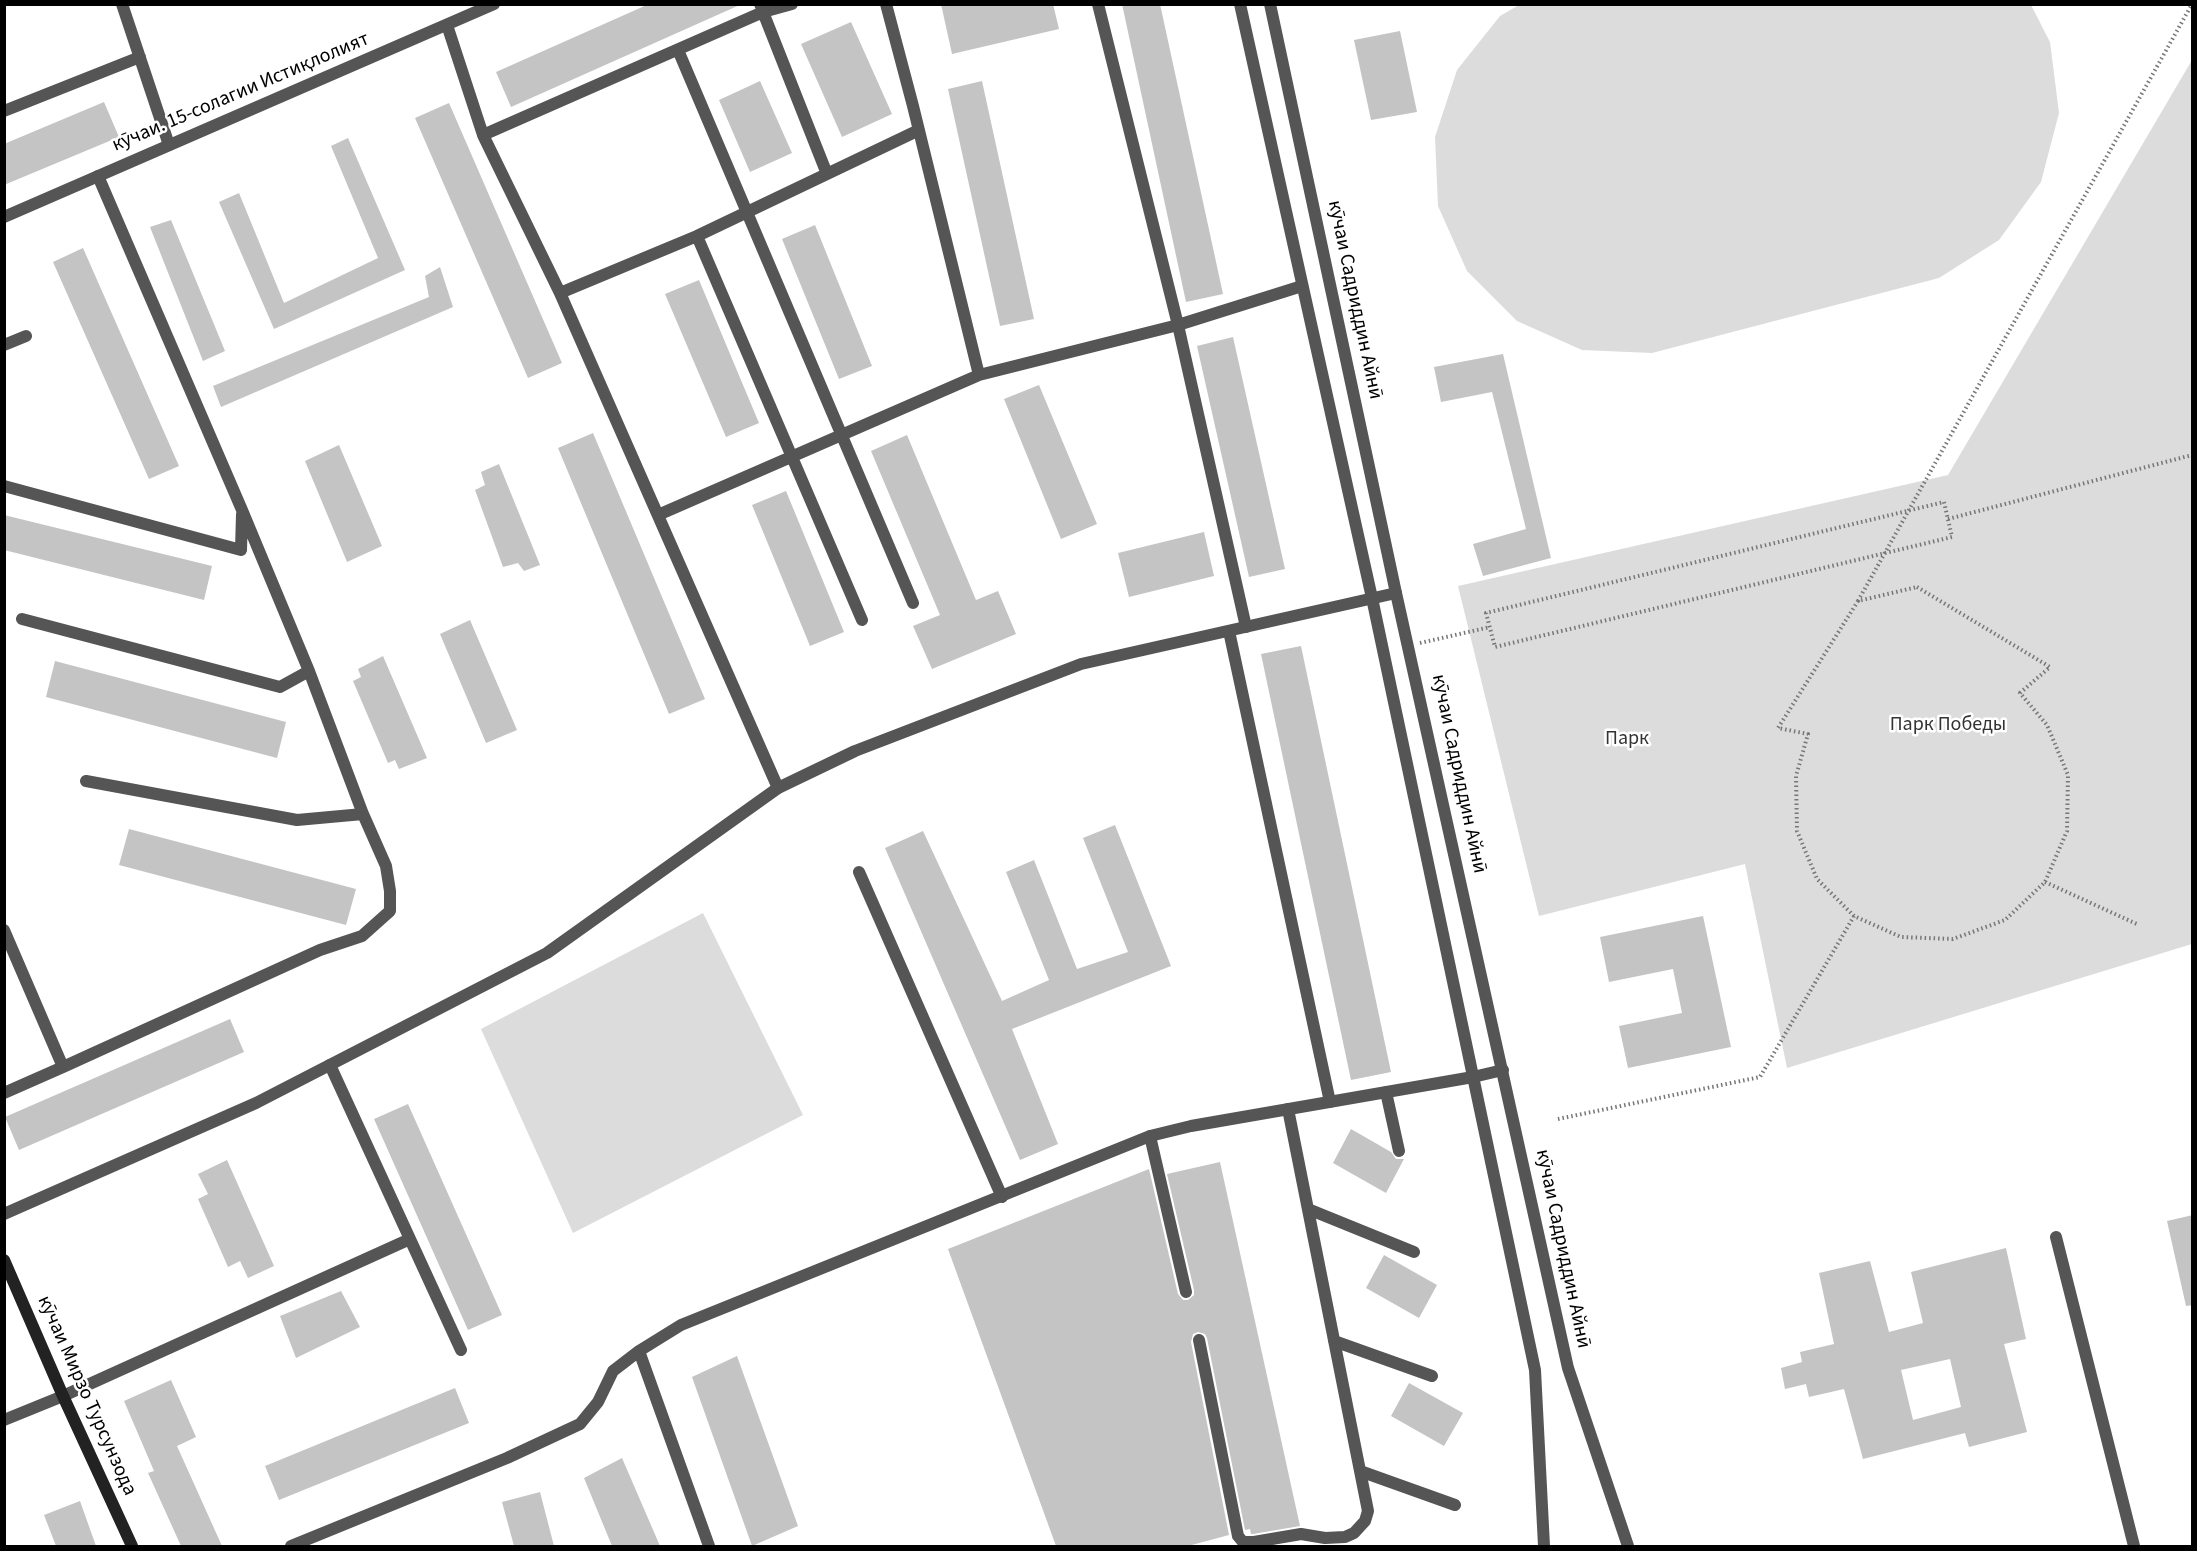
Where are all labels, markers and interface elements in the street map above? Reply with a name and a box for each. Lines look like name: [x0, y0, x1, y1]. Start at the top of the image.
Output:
street label: кӯчаи. 15-солагии Истиқлолият: [109, 28, 373, 158]
street label: кӯчаи Садриддин Айнӣ: [1321, 198, 1387, 402]
street label: кӯчаи Садриддин Айнӣ: [1425, 672, 1491, 876]
park label: Парк Победы: [1890, 714, 2006, 738]
park label: Парк: [1605, 728, 1649, 752]
street label: кӯчаи Садриддин Айнӣ: [1529, 1147, 1595, 1351]
street label: кӯчаи Мирзо Турсунзода: [31, 1292, 141, 1500]

